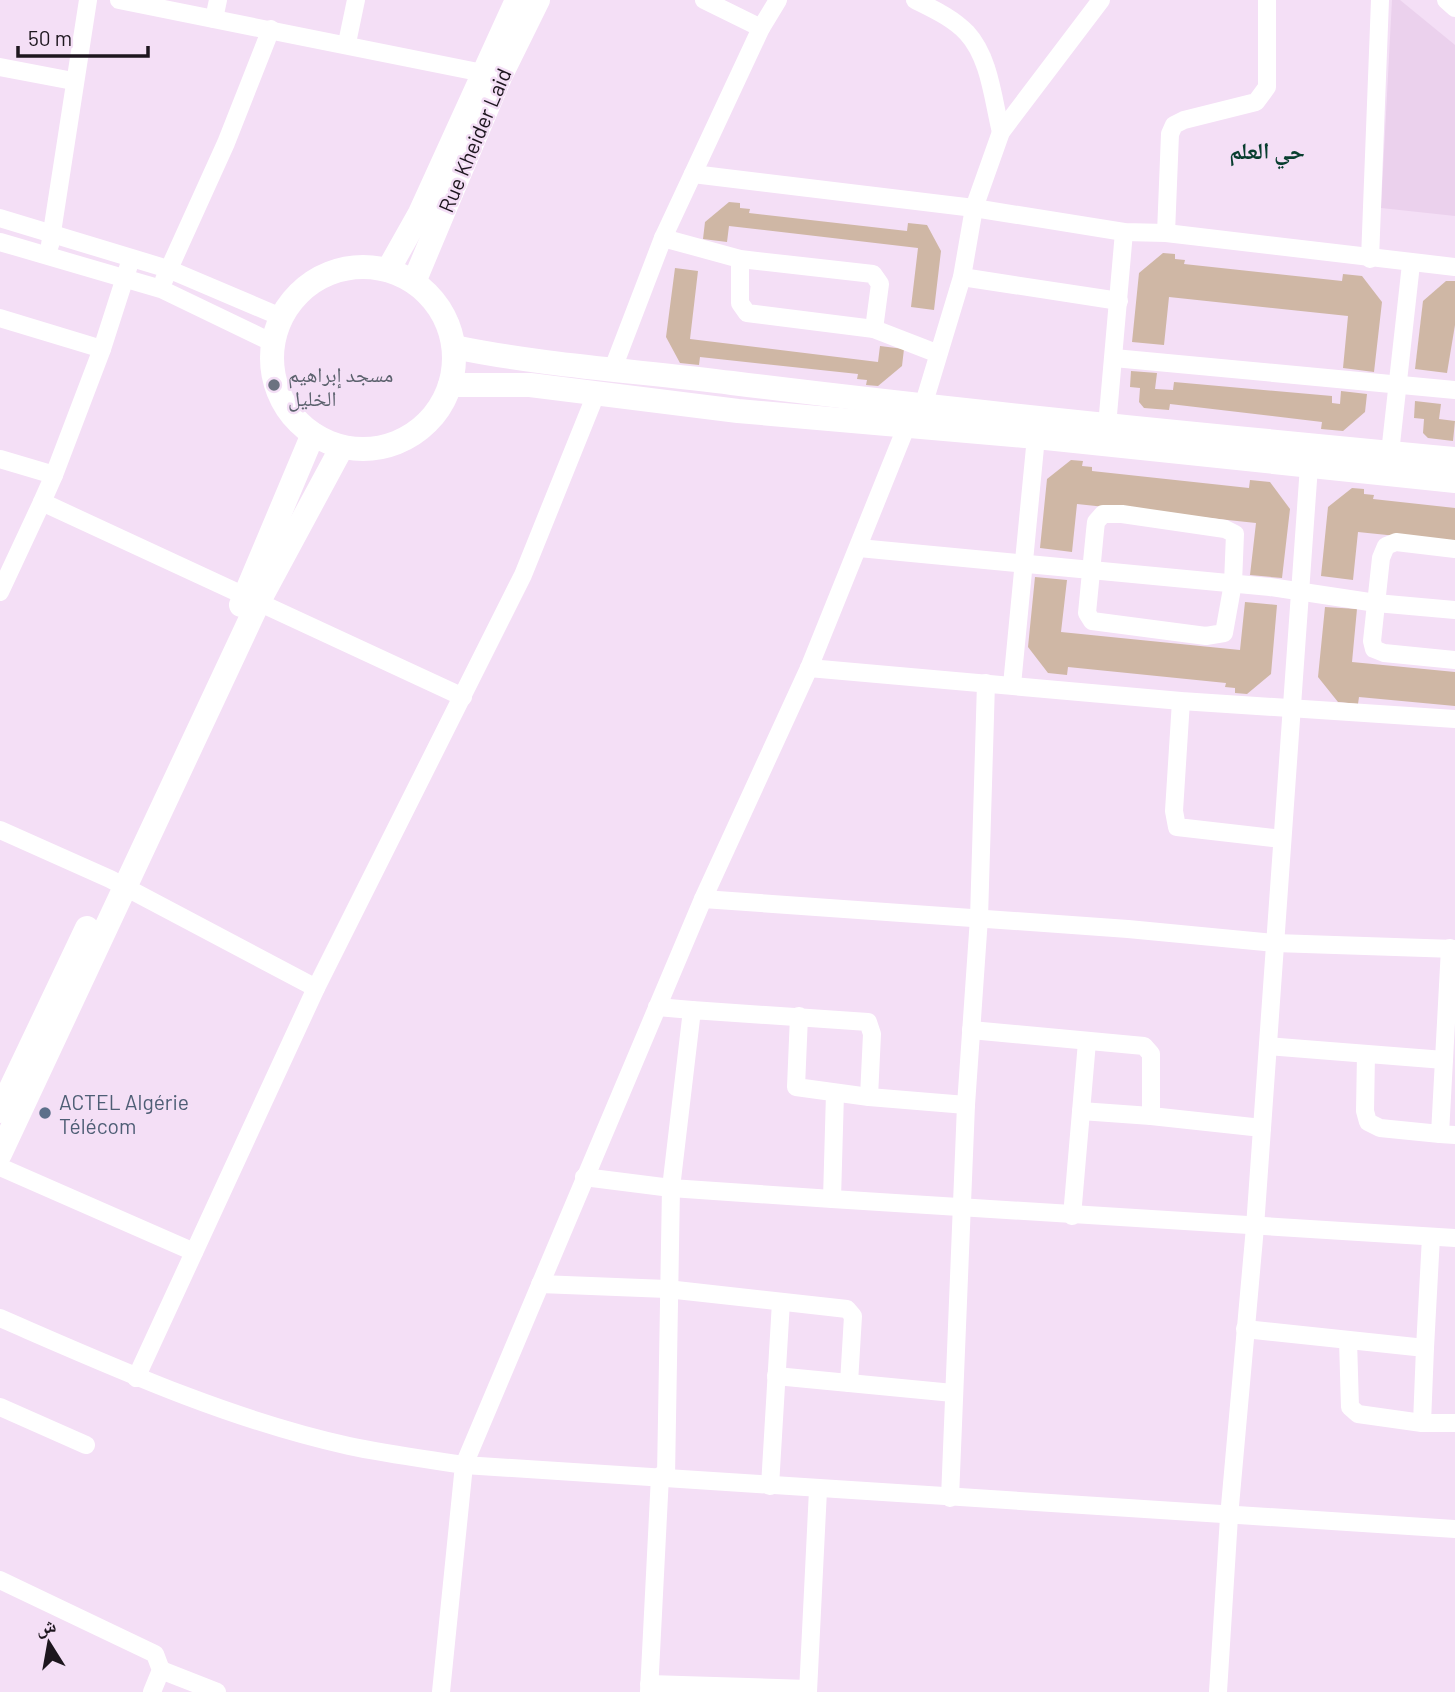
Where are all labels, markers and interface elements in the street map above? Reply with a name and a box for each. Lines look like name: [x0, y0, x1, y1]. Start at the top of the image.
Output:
scale bar: [18, 14, 147, 58]
text: 50 m: [28, 25, 72, 50]
street label: Rue Kheider Laid: [432, 64, 516, 216]
district label: حي العلم: [1229, 136, 1305, 170]
place label: مسجد إبراهيم الخليل: [288, 361, 393, 412]
marker: مسجد إبراهيم الخليل: [266, 377, 282, 393]
place label: ACTEL Algérie Télécom: [59, 1089, 189, 1138]
marker: ACTEL Algérie Télécom: [37, 1105, 53, 1121]
north arrow: [14, 1608, 84, 1678]
text: ش: [34, 1613, 58, 1640]

